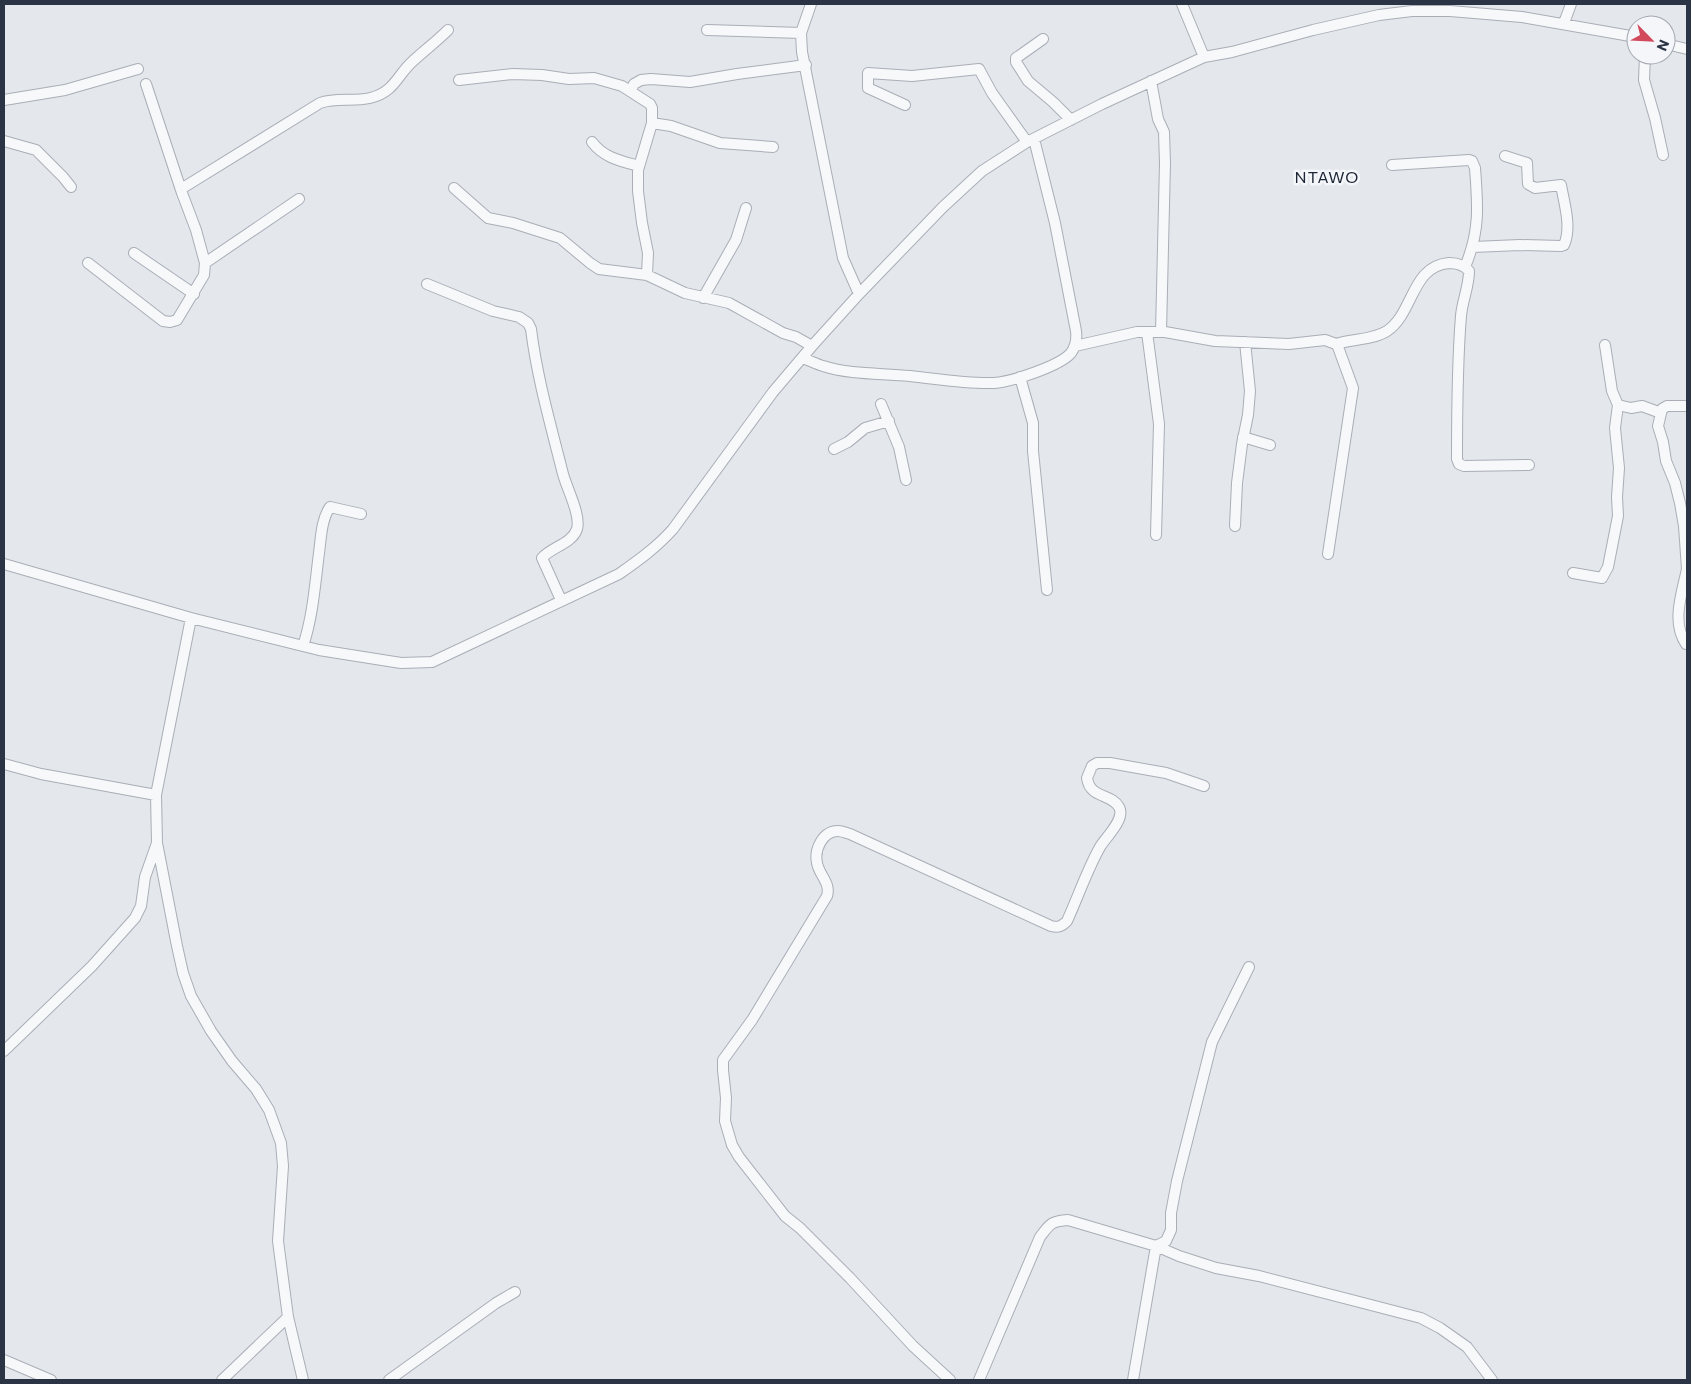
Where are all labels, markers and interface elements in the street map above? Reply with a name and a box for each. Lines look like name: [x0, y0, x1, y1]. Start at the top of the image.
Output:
north arrow: [1626, 15, 1676, 65]
text: N: [1653, 37, 1673, 54]
district label: NTAWO: [1295, 167, 1359, 186]

